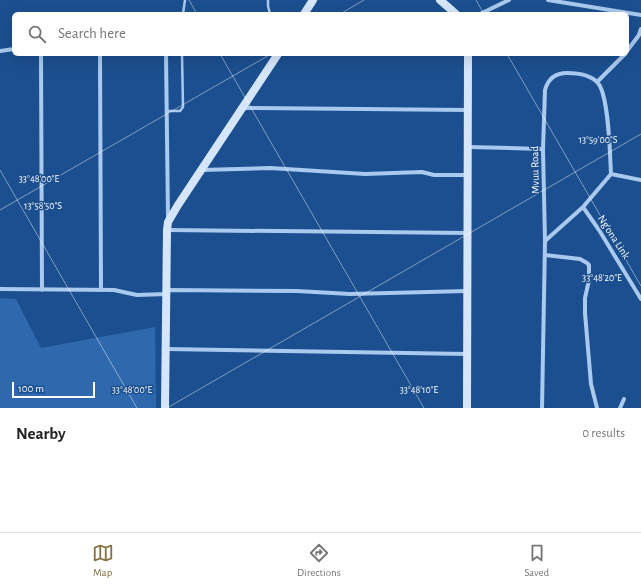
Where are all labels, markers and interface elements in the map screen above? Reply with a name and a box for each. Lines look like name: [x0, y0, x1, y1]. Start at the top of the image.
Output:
search box: [12, 12, 629, 56]
icon: search: [26, 23, 48, 45]
text: Search here: [58, 26, 126, 41]
text: 13°59'00"S: [578, 135, 618, 145]
street label: Mvuu Road: [529, 146, 541, 194]
text: 33°48'00"E: [19, 174, 59, 184]
text: 13°58'50"S: [24, 201, 62, 211]
street label: Ng'ona Link: [596, 213, 632, 261]
text: 33°48'20"E: [582, 273, 622, 283]
scale bar: [12, 380, 95, 399]
text: 100 m: [18, 383, 44, 394]
text: 33°48'00"E: [112, 385, 152, 395]
text: 33°48'10"E: [400, 385, 439, 395]
text: Nearby: [16, 425, 66, 442]
text: 0 results: [582, 427, 625, 440]
tab: Map: [92, 542, 114, 579]
tab: Directions: [297, 542, 341, 579]
tab: Saved: [524, 542, 549, 579]

